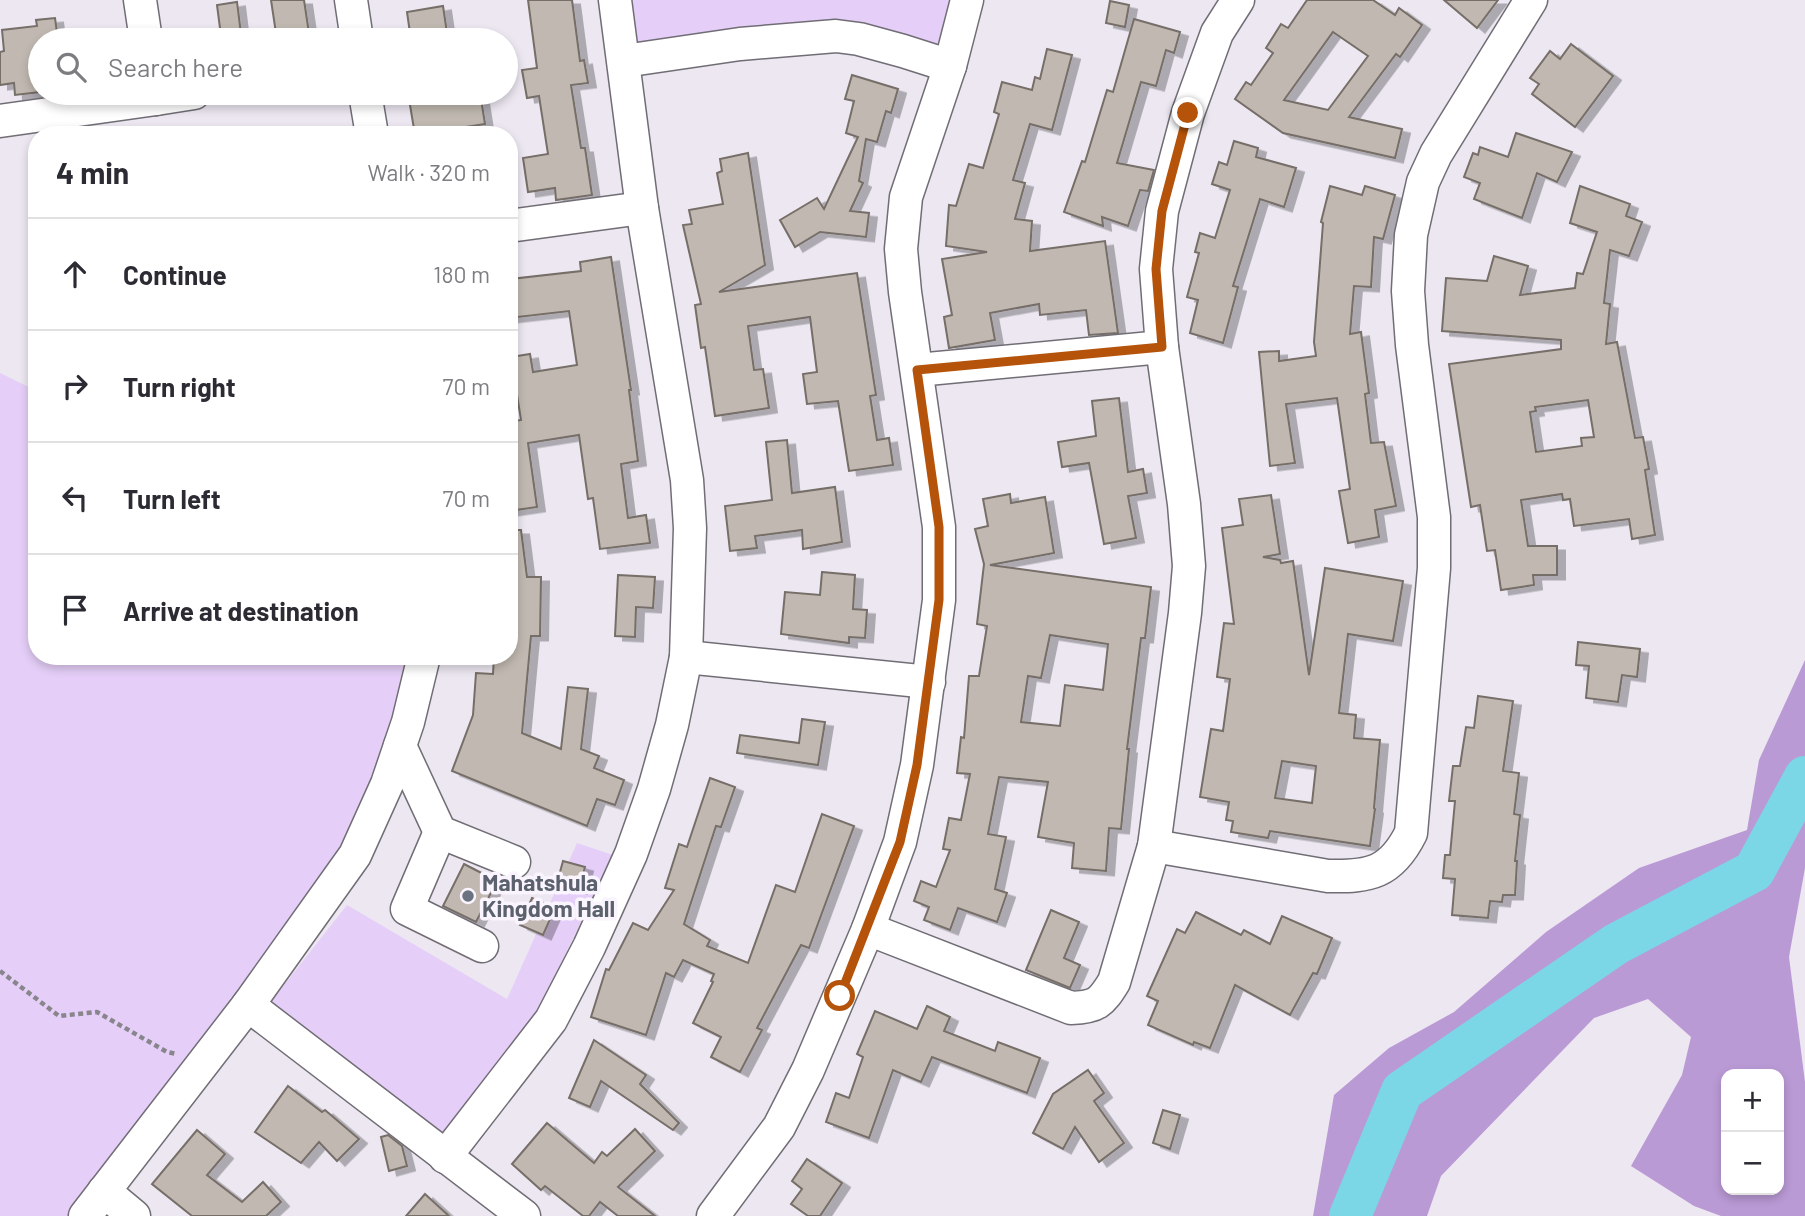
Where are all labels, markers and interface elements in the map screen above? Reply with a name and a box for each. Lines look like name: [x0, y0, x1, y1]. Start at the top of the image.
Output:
search box: [28, 28, 518, 105]
icon: search: [52, 48, 90, 86]
text: Search here: [108, 51, 243, 82]
route end: [1172, 97, 1203, 128]
text: 4 min: [56, 154, 129, 190]
text: Walk · 320 m: [368, 158, 490, 186]
icon: ahead: [56, 255, 94, 293]
text: Continue: [123, 259, 227, 290]
text: 180 m: [433, 260, 490, 288]
icon: right: [56, 367, 94, 405]
text: Turn right: [123, 371, 236, 402]
text: 70 m: [443, 372, 490, 400]
icon: left: [56, 479, 94, 517]
text: Turn left: [123, 483, 221, 514]
text: 70 m: [443, 484, 490, 512]
icon: arrive: [56, 591, 94, 629]
text: Arrive at destination: [123, 595, 359, 626]
place label: Mahatshula Kingdom Hall: [482, 868, 615, 922]
marker: Mahatshula Kingdom Hall: [460, 888, 476, 904]
route start: [824, 980, 855, 1011]
map controls: [1721, 1069, 1784, 1195]
button: +: [1721, 1069, 1784, 1132]
button: −: [1721, 1132, 1784, 1195]

